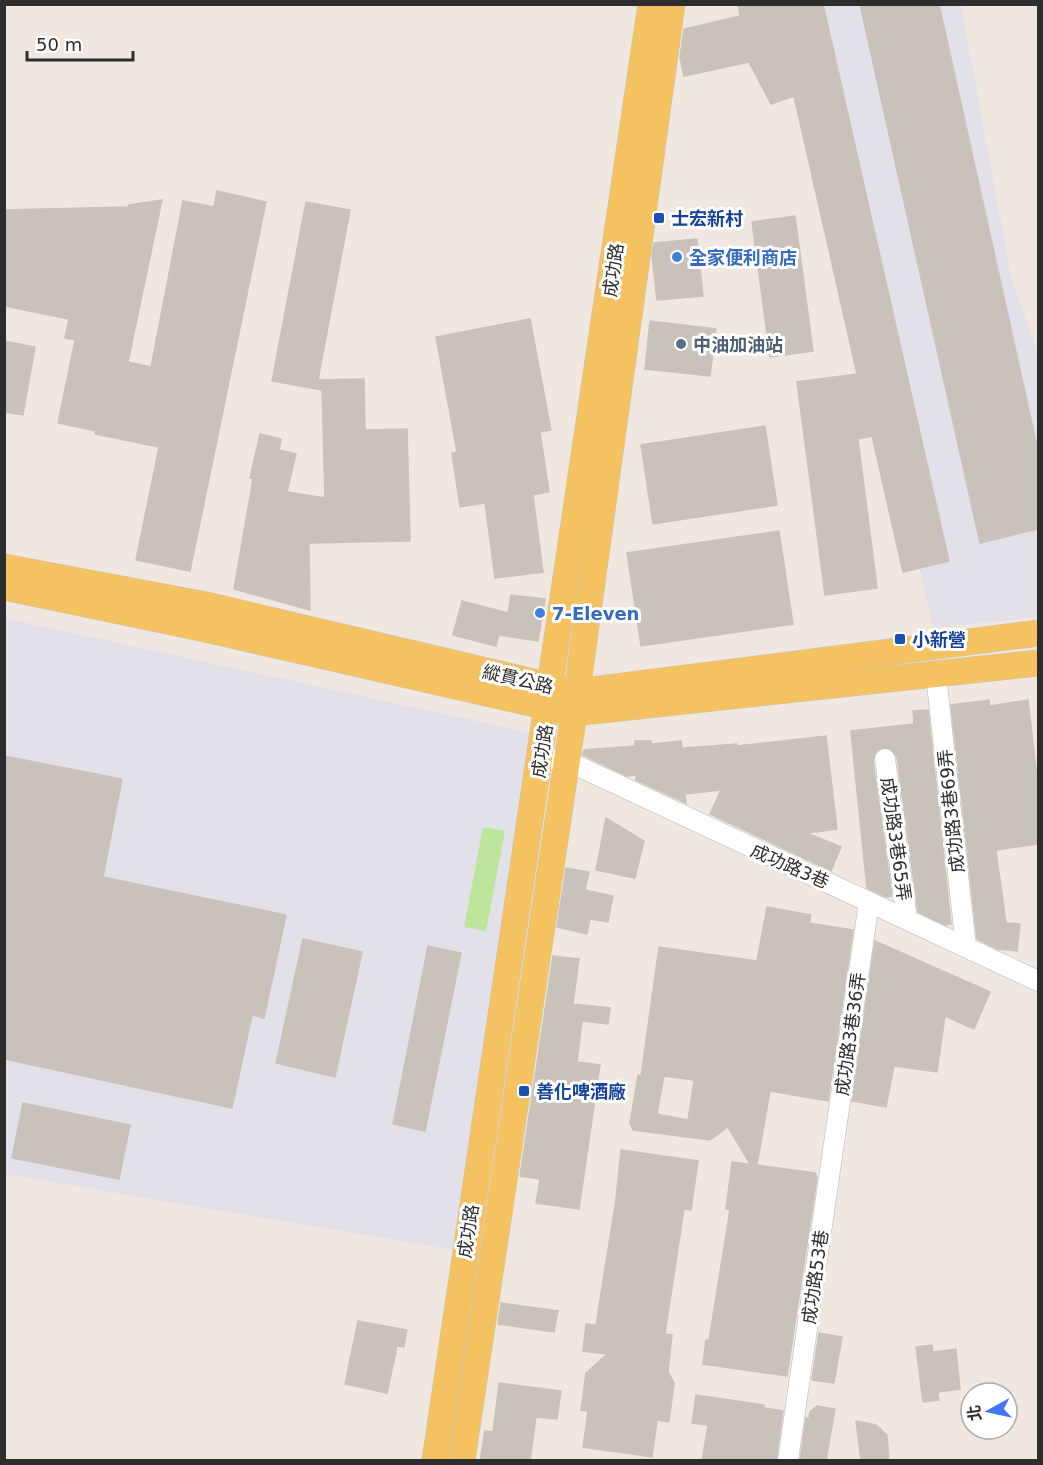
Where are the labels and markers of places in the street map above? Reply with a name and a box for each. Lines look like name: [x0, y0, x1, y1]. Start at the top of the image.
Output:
place label: 士宏新村: [671, 208, 743, 229]
marker: 士宏新村: [652, 211, 666, 225]
place label: 全家便利商店: [689, 247, 797, 268]
marker: 全家便利商店: [670, 250, 684, 264]
place label: 中油加油站: [693, 334, 783, 355]
marker: 中油加油站: [674, 337, 688, 351]
place label: 7-Eleven: [552, 603, 639, 624]
marker: 7-Eleven: [533, 606, 547, 620]
place label: 小新營: [912, 629, 966, 650]
marker: 小新營: [893, 632, 907, 646]
place label: 善化啤酒廠: [536, 1081, 626, 1102]
marker: 善化啤酒廠: [517, 1084, 531, 1098]

